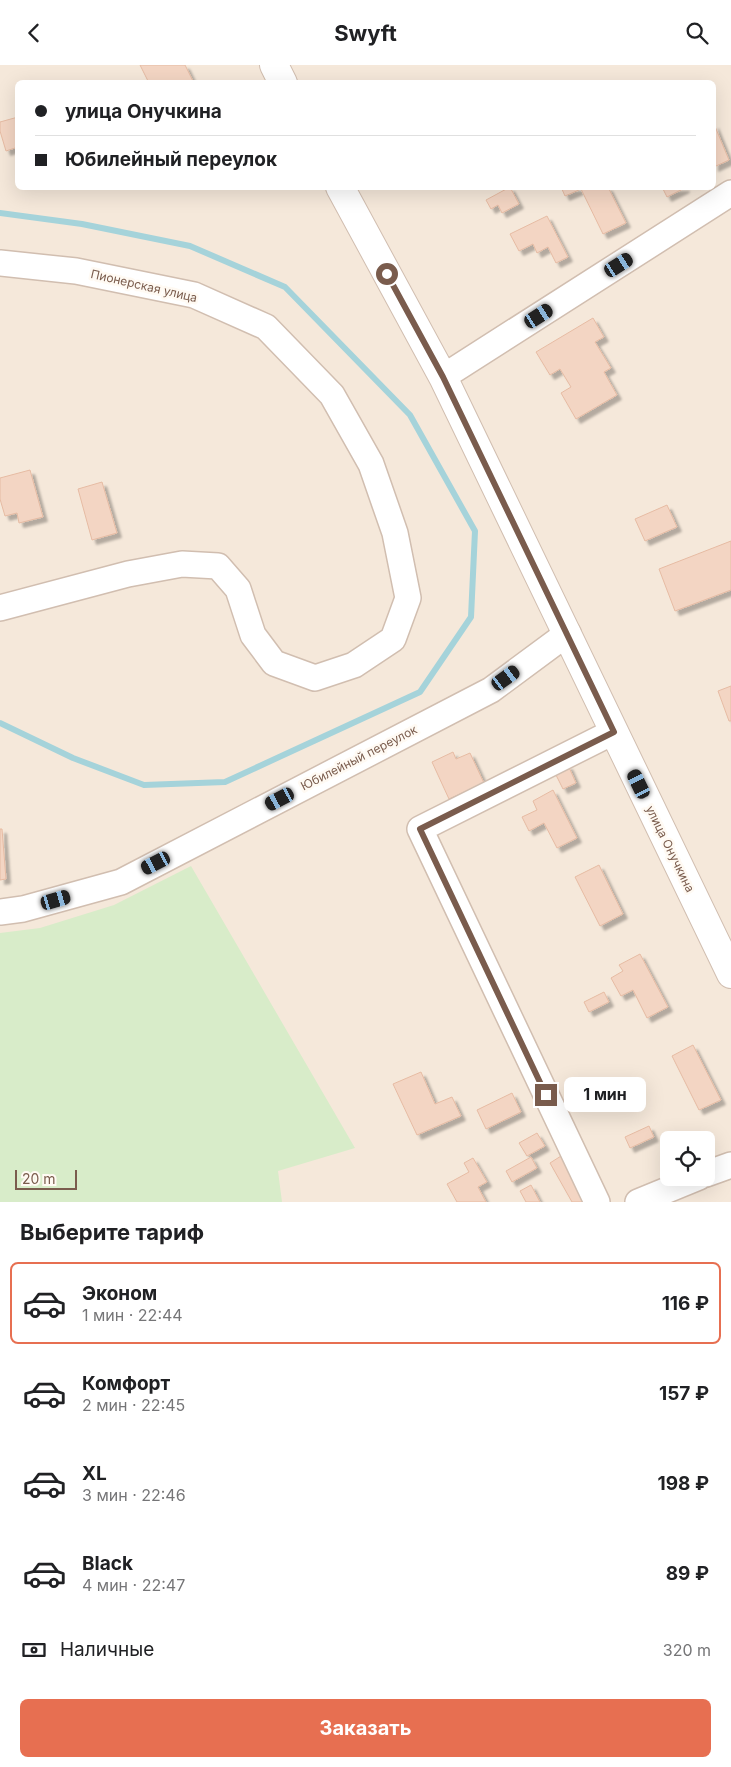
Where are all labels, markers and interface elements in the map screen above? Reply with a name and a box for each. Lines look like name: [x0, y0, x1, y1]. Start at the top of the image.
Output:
icon: back: [20, 19, 48, 47]
icon: search: [683, 19, 711, 47]
text: Swyft: [334, 20, 397, 46]
text: улица Онучкина: [65, 100, 222, 123]
text: Юбилейный переулок: [65, 148, 277, 171]
car: [602, 251, 635, 279]
route start: [376, 263, 398, 285]
street label: Пионерская улица: [89, 266, 199, 305]
car: [522, 302, 555, 330]
car: [489, 663, 522, 693]
street label: Юбилейный переулок: [298, 721, 420, 793]
car: [625, 767, 652, 801]
car: [263, 785, 296, 813]
street label: улица Онучкина: [643, 803, 698, 895]
car: [139, 850, 172, 876]
car: [39, 889, 72, 911]
callout: 1 мин: [564, 1077, 646, 1113]
route end: [535, 1084, 557, 1106]
text: 1 мин: [583, 1084, 627, 1104]
map controls: [660, 1131, 715, 1186]
button: locate: [660, 1131, 715, 1186]
scale bar: [15, 1167, 78, 1190]
text: 20 m: [22, 1170, 56, 1187]
text: Выберите тариф: [20, 1219, 204, 1245]
icon: car: [22, 1281, 67, 1326]
text: Эконом: [82, 1282, 157, 1305]
text: 116 ₽: [662, 1292, 709, 1315]
text: 1 мин · 22:44: [82, 1305, 183, 1325]
icon: car: [22, 1371, 67, 1416]
text: Комфорт: [82, 1372, 170, 1395]
text: 157 ₽: [659, 1382, 709, 1405]
text: 2 мин · 22:45: [82, 1395, 185, 1415]
icon: car: [22, 1461, 67, 1506]
text: XL: [82, 1462, 107, 1485]
text: 198 ₽: [658, 1472, 709, 1495]
text: 3 мин · 22:46: [82, 1485, 186, 1505]
icon: car: [22, 1551, 67, 1596]
text: Black: [82, 1552, 133, 1575]
text: 89 ₽: [666, 1562, 709, 1585]
text: 4 мин · 22:47: [82, 1575, 185, 1595]
icon: cash: [20, 1636, 48, 1664]
text: Наличные: [60, 1638, 154, 1661]
text: 320 m: [663, 1640, 711, 1660]
button: Заказать: [20, 1699, 711, 1757]

